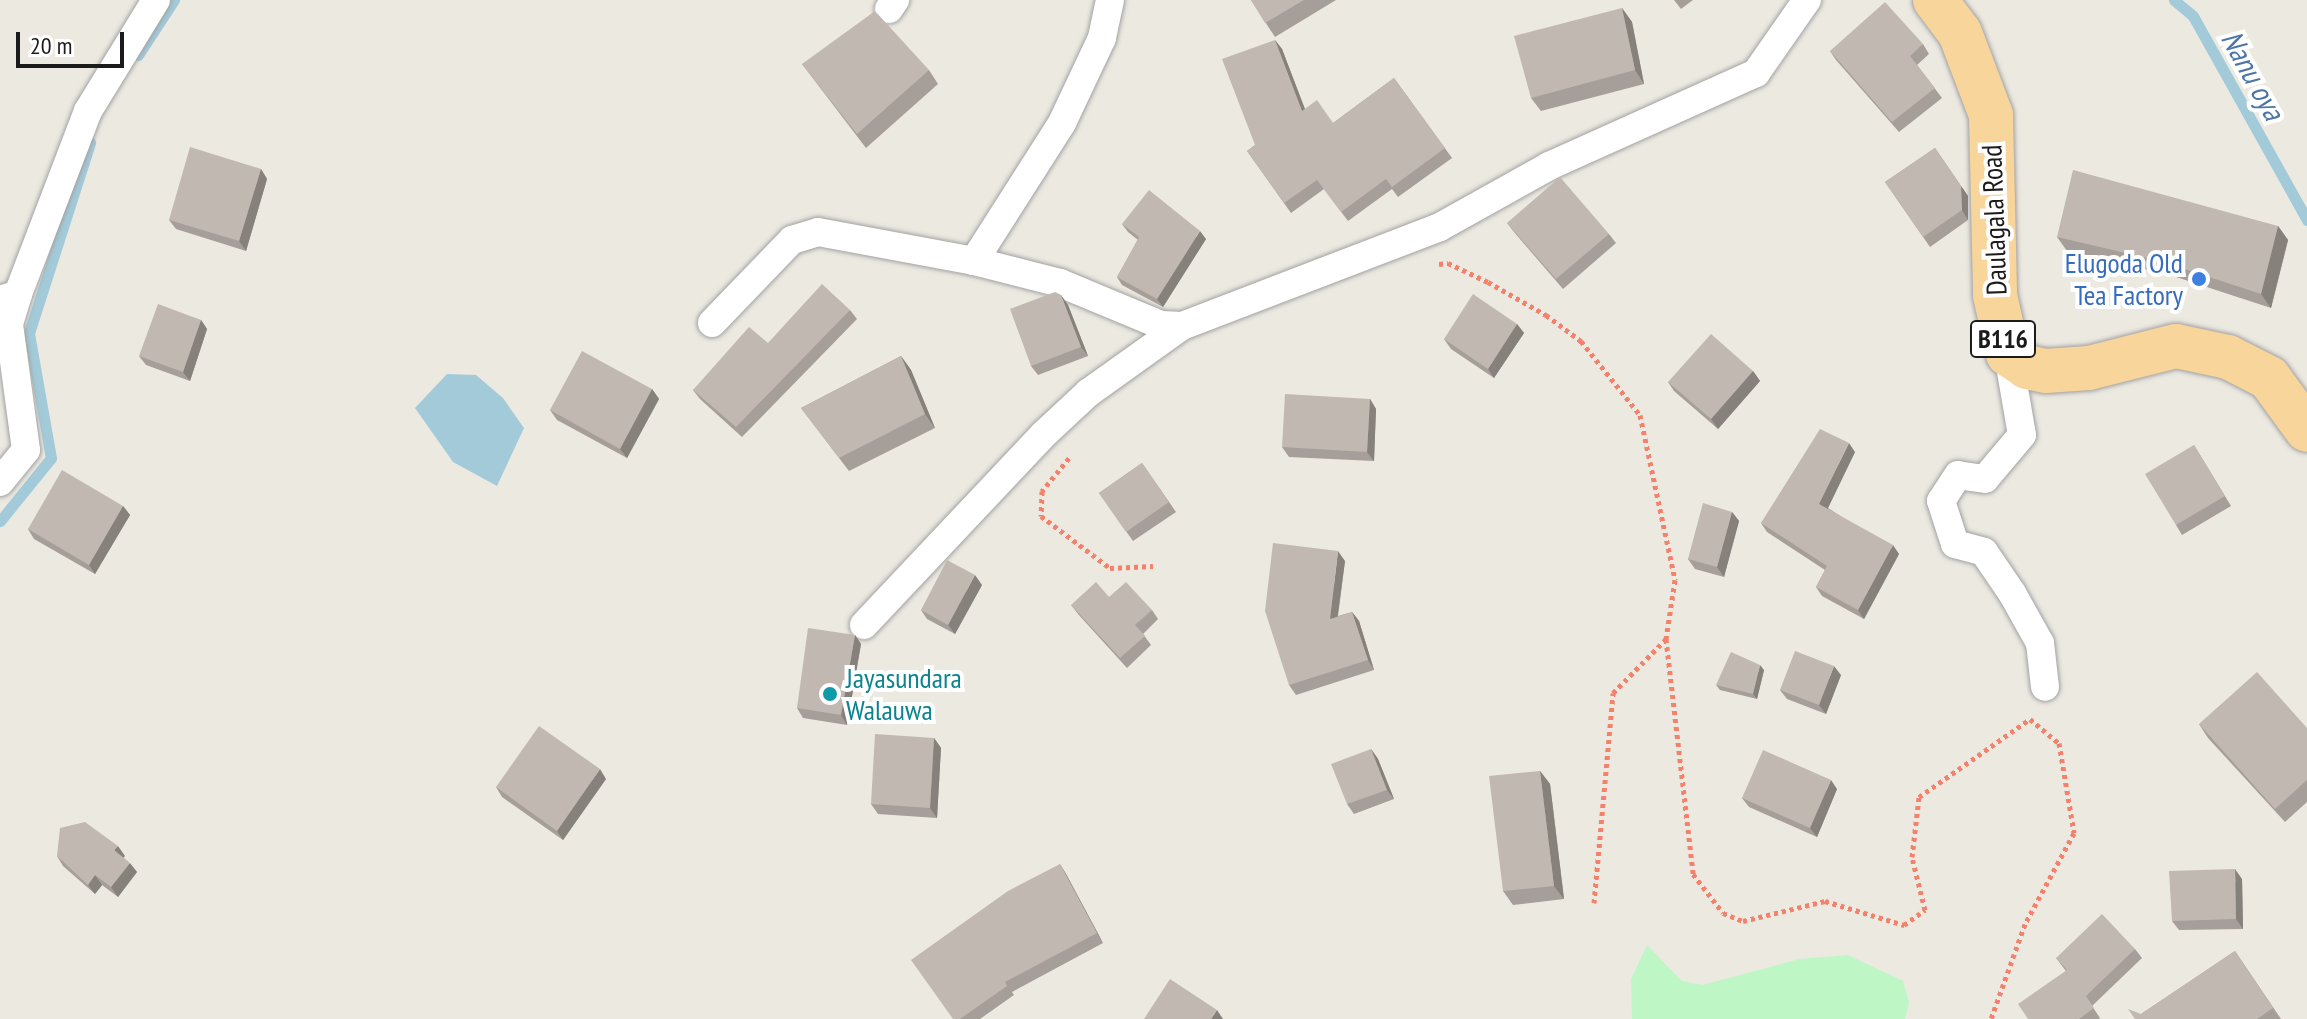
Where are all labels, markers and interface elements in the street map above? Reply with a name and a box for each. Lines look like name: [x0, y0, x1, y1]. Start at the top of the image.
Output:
scale bar: [20, 16, 128, 66]
water label: Nanu oya: [2214, 24, 2292, 126]
text: 20 m: [30, 30, 72, 61]
street label: Daulagala Road: [1975, 144, 2013, 296]
place label: Elugoda Old Tea Factory: [2065, 246, 2183, 312]
marker: Elugoda Old Tea Factory: [2190, 270, 2208, 288]
road number: B116: [1969, 317, 2037, 361]
place label: Jayasundara Walauwa: [846, 661, 962, 727]
marker: Jayasundara Walauwa: [821, 685, 839, 703]

